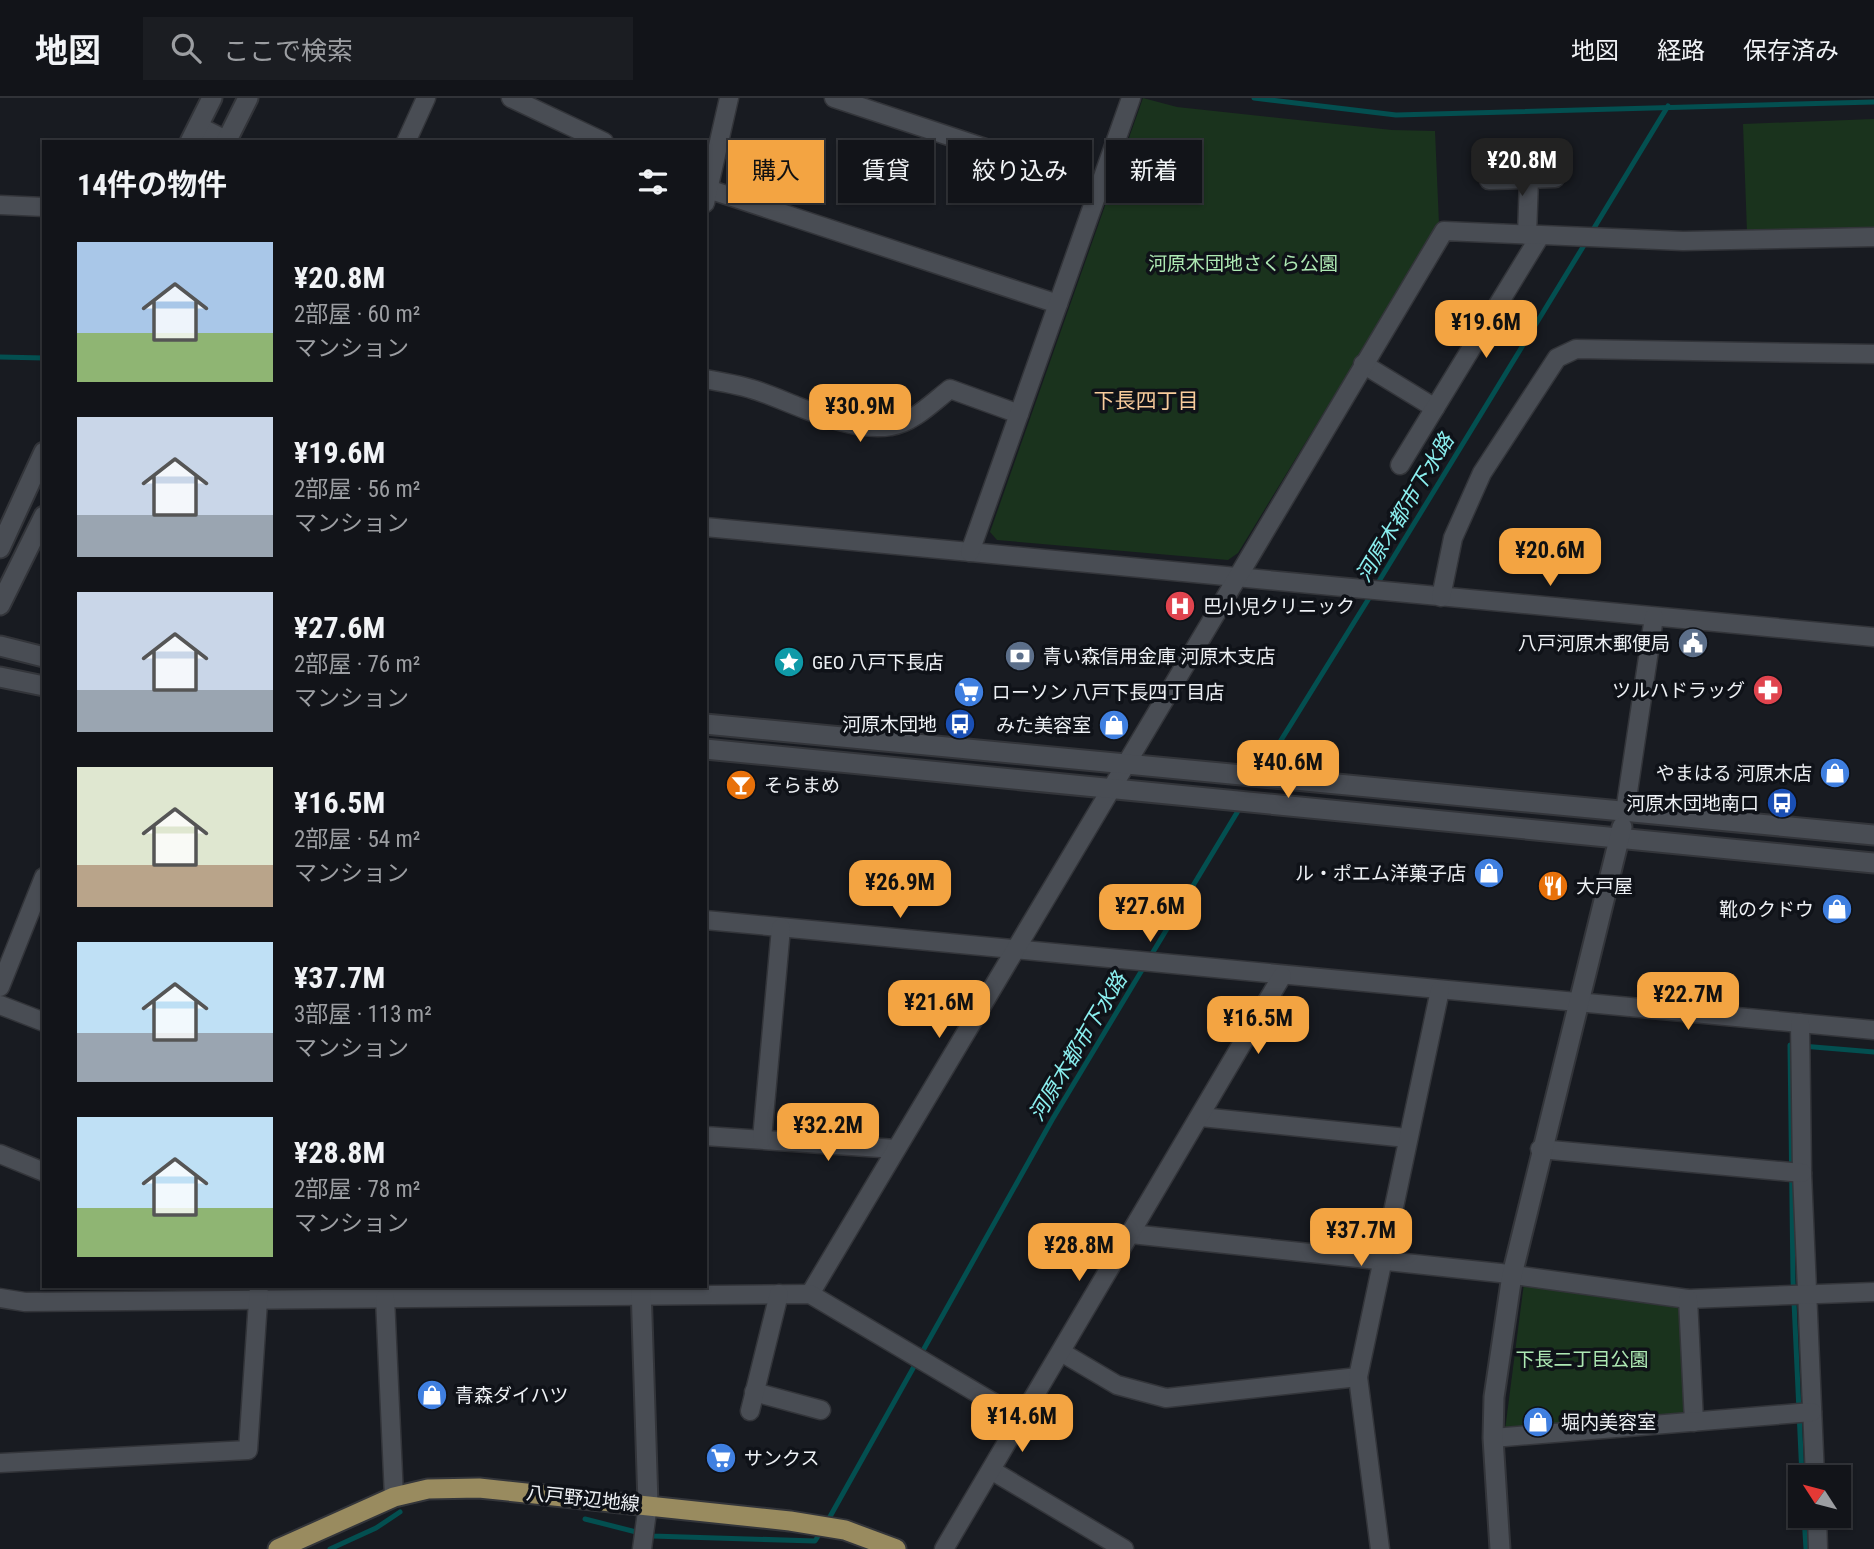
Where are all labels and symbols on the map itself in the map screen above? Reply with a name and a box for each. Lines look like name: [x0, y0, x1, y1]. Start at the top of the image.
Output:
pin: ¥20.8M: [1465, 139, 1579, 198]
park label: 河原木団地さくら公園: [1148, 252, 1338, 275]
pin: ¥19.6M: [1429, 300, 1543, 360]
pin: ¥30.9M: [803, 384, 917, 444]
district label: 下長四丁目: [1094, 389, 1199, 413]
water label: 河原木都市下水路: [1351, 428, 1460, 586]
pin: ¥20.6M: [1493, 528, 1607, 588]
hospital icon: 巴小児クリニック: [1163, 589, 1197, 623]
place label: 巴小児クリニック: [1203, 595, 1355, 618]
public building icon: 八戸河原木郵便局: [1676, 626, 1710, 660]
place label: 八戸河原木郵便局: [1518, 632, 1670, 655]
bank icon: 青い森信用金庫 河原木支店: [1003, 639, 1037, 673]
place icon: GEO 八戸下長店: [772, 645, 806, 679]
place label: 青い森信用金庫 河原木支店: [1043, 645, 1275, 668]
place label: GEO 八戸下長店: [812, 651, 943, 674]
pharmacy icon: ツルハドラッグ: [1751, 673, 1785, 707]
supermarket icon: ローソン 八戸下長四丁目店: [952, 675, 986, 709]
place label: ツルハドラッグ: [1612, 679, 1745, 702]
place label: ローソン 八戸下長四丁目店: [992, 681, 1224, 704]
bus stop icon: 河原木団地: [943, 707, 977, 741]
shop icon: みた美容室: [1097, 708, 1131, 742]
place label: 河原木団地: [842, 713, 937, 736]
place label: みた美容室: [996, 714, 1091, 737]
pin: ¥40.6M: [1231, 740, 1345, 800]
shop icon: やまはる 河原木店: [1818, 756, 1852, 790]
place label: やまはる 河原木店: [1656, 762, 1812, 785]
bar icon: そらまめ: [724, 768, 758, 802]
place label: そらまめ: [764, 774, 840, 797]
bus stop icon: 河原木団地南口: [1765, 786, 1799, 820]
place label: 河原木団地南口: [1626, 792, 1759, 815]
shop icon: ル・ポエム洋菓子店: [1472, 856, 1506, 890]
pin: ¥26.9M: [843, 860, 957, 920]
place label: ル・ポエム洋菓子店: [1295, 862, 1466, 885]
restaurant icon: 大戸屋: [1536, 869, 1570, 903]
place label: 大戸屋: [1576, 875, 1633, 898]
pin: ¥27.6M: [1093, 884, 1207, 944]
shop icon: 靴のクドウ: [1820, 892, 1854, 926]
place label: 靴のクドウ: [1719, 898, 1814, 921]
water label: 河原木都市下水路: [1024, 967, 1133, 1125]
pin: ¥22.7M: [1631, 972, 1745, 1032]
pin: ¥21.6M: [882, 981, 996, 1040]
pin: ¥16.5M: [1201, 996, 1315, 1056]
pin: ¥32.2M: [771, 1104, 885, 1163]
pin: ¥37.7M: [1304, 1208, 1418, 1268]
pin: ¥28.8M: [1022, 1224, 1136, 1283]
park label: 下長二丁目公園: [1515, 1348, 1649, 1371]
shop icon: 青森ダイハツ: [415, 1378, 449, 1412]
place label: 青森ダイハツ: [455, 1384, 569, 1407]
pin: ¥14.6M: [965, 1394, 1079, 1454]
shop icon: 堀内美容室: [1521, 1405, 1555, 1439]
place label: 堀内美容室: [1561, 1411, 1656, 1434]
supermarket icon: サンクス: [704, 1441, 738, 1475]
place label: サンクス: [744, 1447, 819, 1470]
north arrow: [1788, 1465, 1852, 1528]
street label: 八戸野辺地線: [525, 1481, 641, 1516]

